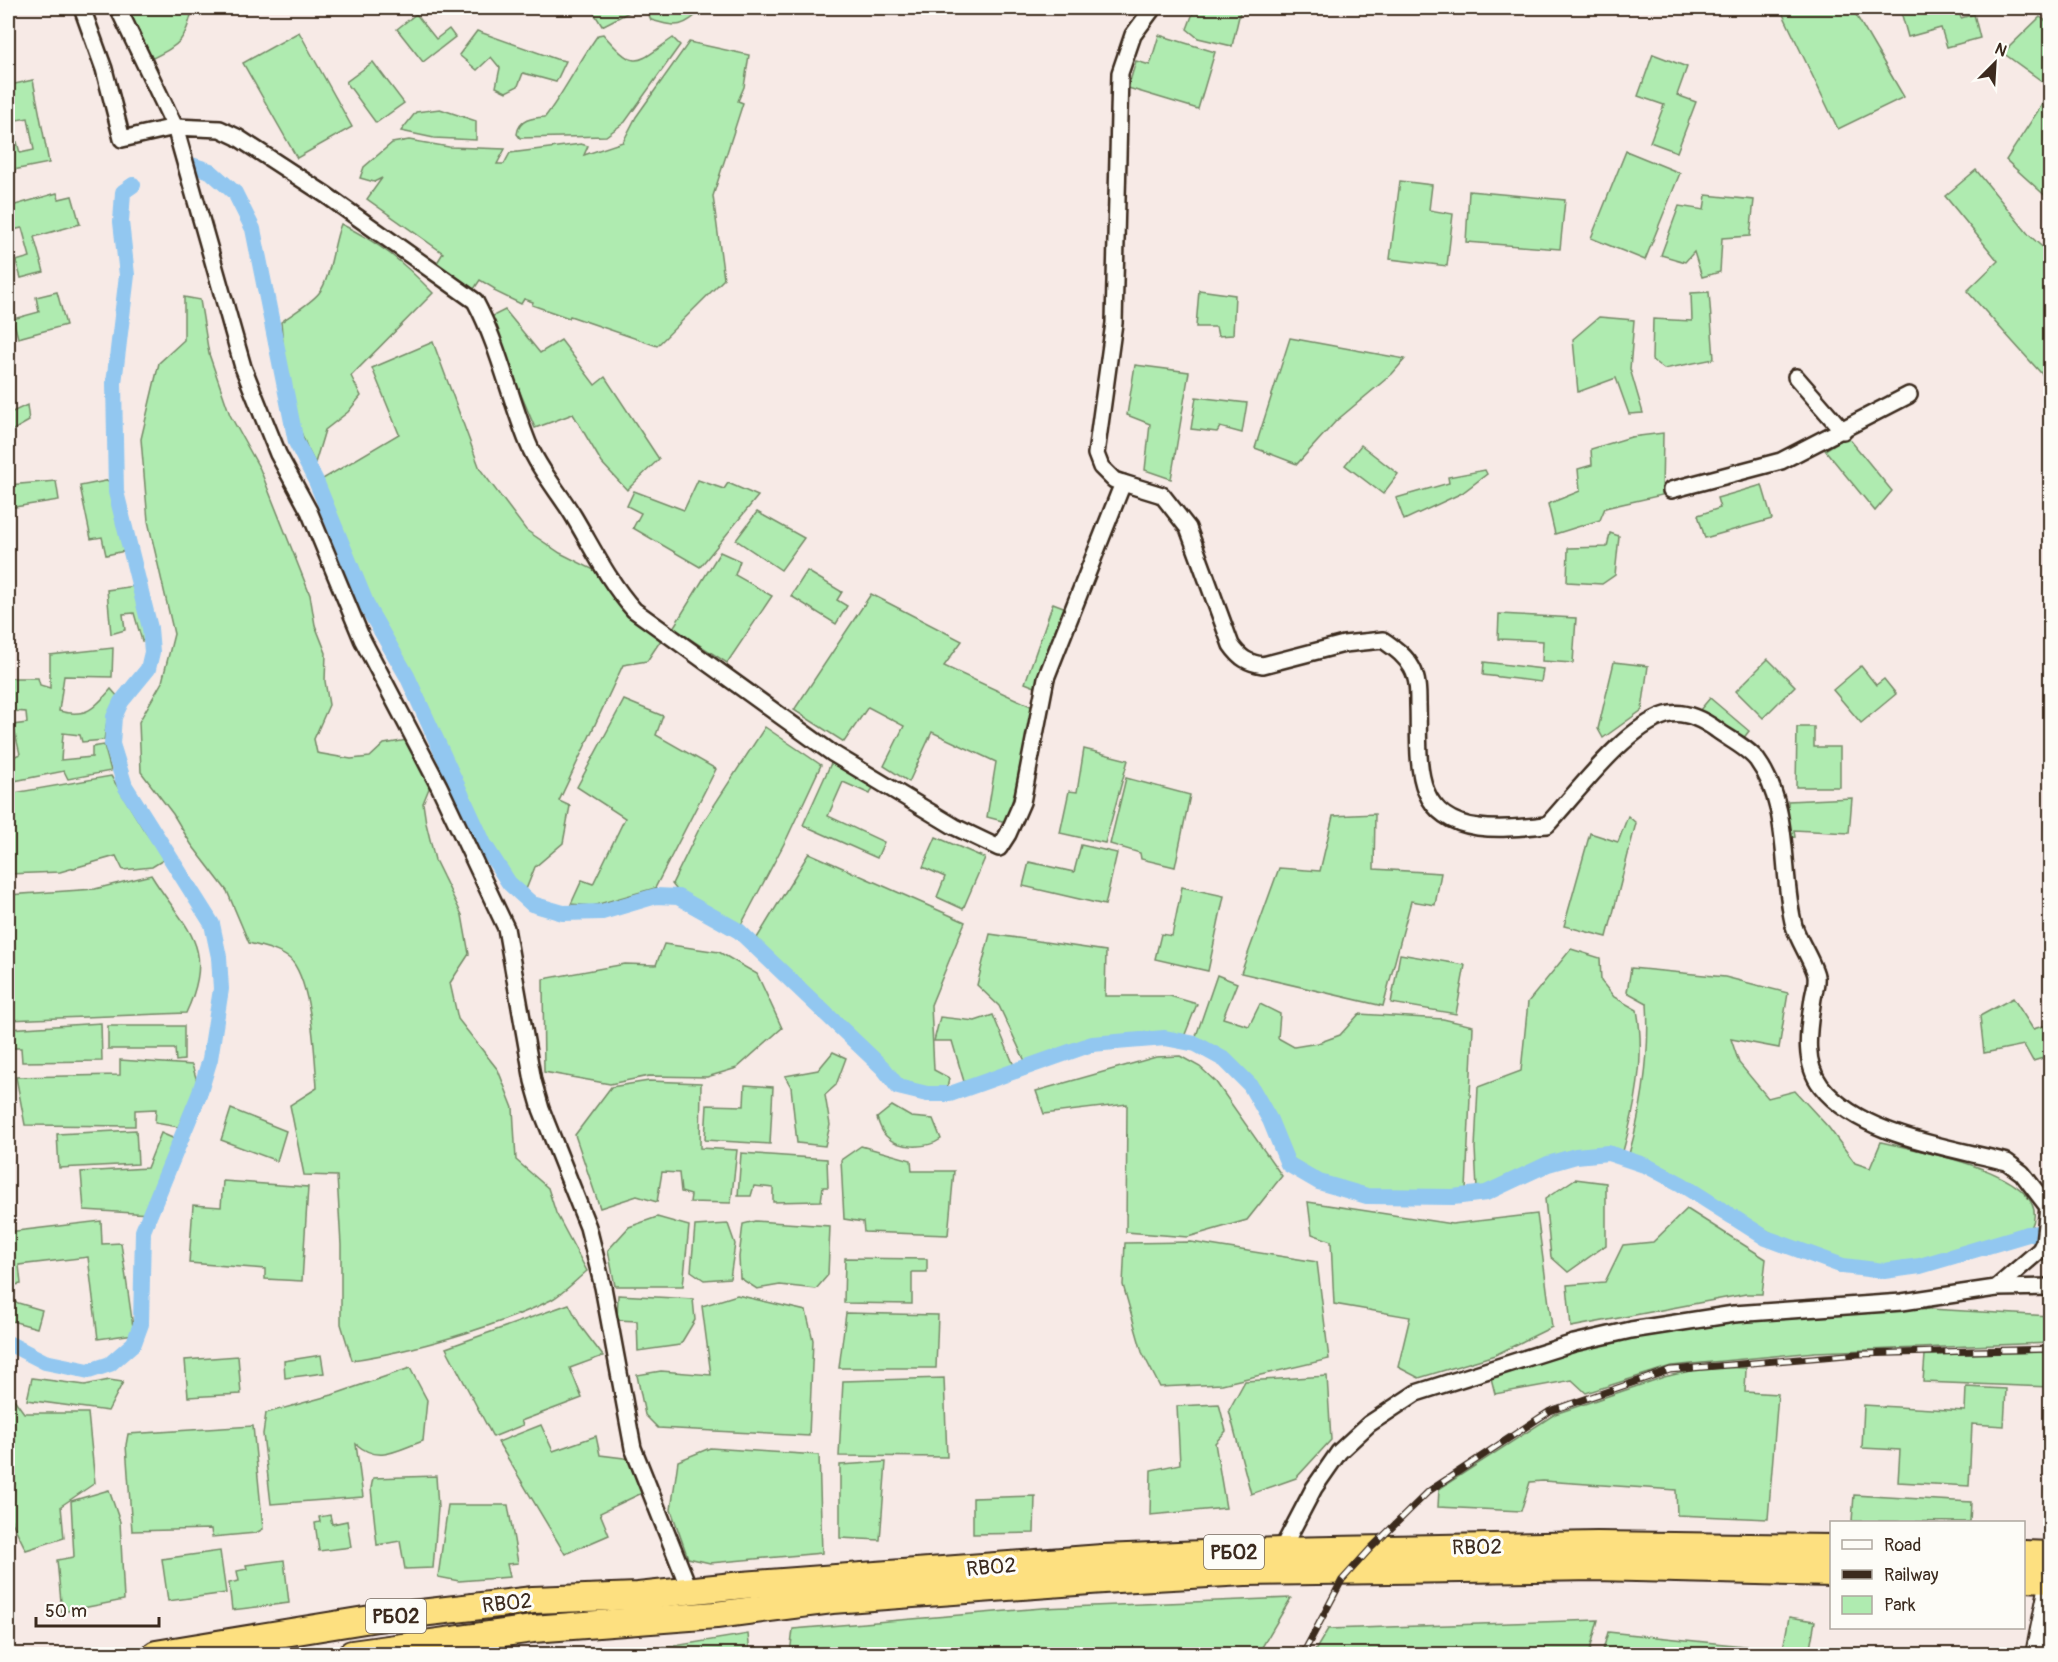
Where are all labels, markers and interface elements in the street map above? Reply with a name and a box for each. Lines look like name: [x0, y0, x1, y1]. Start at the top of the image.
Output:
north arrow: [1965, 33, 2025, 93]
text: N: [1992, 39, 2010, 62]
legend: [1830, 1521, 2025, 1629]
street label: RB02: [1452, 1534, 1502, 1561]
text: Road: [1884, 1534, 1921, 1557]
road number: РБ02: [1204, 1535, 1264, 1569]
street label: RB02: [965, 1552, 1017, 1583]
text: Railway: [1884, 1564, 1939, 1587]
street label: RB02: [481, 1587, 533, 1620]
scale bar: [36, 1590, 159, 1628]
text: Park: [1884, 1594, 1916, 1617]
road number: РБ02: [366, 1599, 426, 1633]
text: 50 m: [45, 1600, 87, 1623]

